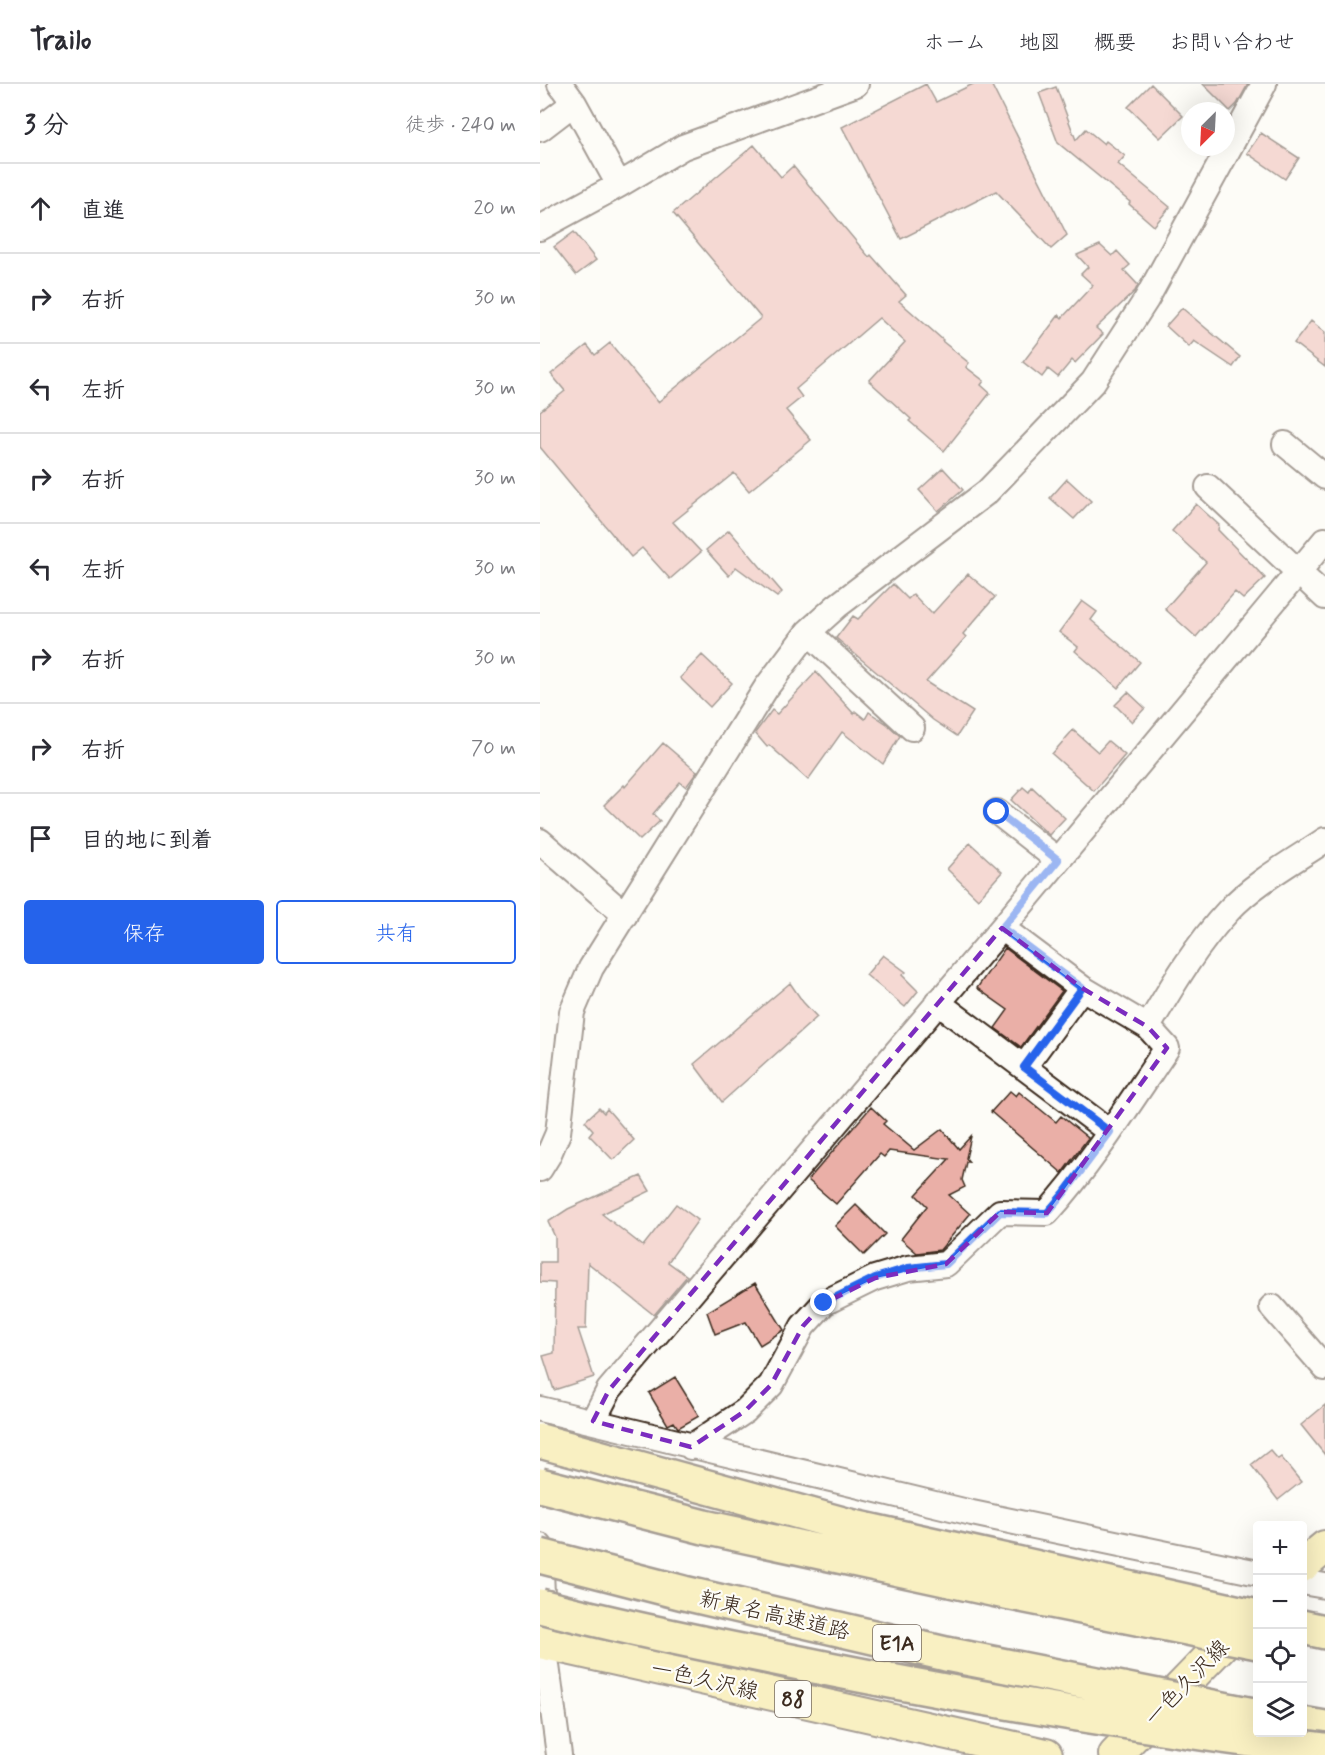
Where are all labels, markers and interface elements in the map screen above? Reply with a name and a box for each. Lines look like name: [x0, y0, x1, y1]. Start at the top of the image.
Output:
text: Trailo: [30, 23, 91, 60]
text: ホーム: [924, 29, 986, 57]
text: 地図: [1019, 29, 1061, 57]
text: 概要: [1094, 29, 1136, 57]
text: お問い合わせ: [1169, 29, 1295, 57]
north arrow: [1181, 102, 1235, 156]
text: 3 分: [24, 109, 69, 143]
text: 徒歩 · 240 m: [405, 112, 516, 139]
icon: ahead: [24, 192, 57, 225]
text: 20 m: [473, 195, 516, 222]
text: 直進: [81, 197, 125, 225]
icon: right: [24, 282, 57, 315]
text: 30 m: [474, 285, 516, 312]
text: 右折: [81, 287, 125, 315]
icon: left: [24, 372, 57, 405]
text: 30 m: [474, 375, 516, 402]
text: 左折: [81, 377, 125, 405]
icon: right: [24, 462, 57, 495]
text: 30 m: [474, 465, 516, 492]
text: 右折: [81, 467, 125, 495]
icon: left: [24, 552, 57, 585]
text: 30 m: [474, 555, 516, 582]
text: 左折: [81, 557, 125, 585]
icon: right: [24, 642, 57, 675]
text: 30 m: [474, 645, 516, 672]
text: 右折: [81, 647, 125, 675]
icon: right: [24, 732, 57, 765]
text: 70 m: [471, 735, 516, 762]
text: 右折: [81, 737, 125, 765]
route start: [983, 798, 1009, 824]
icon: arrive: [24, 822, 57, 855]
text: 目的地に到着: [81, 827, 213, 855]
button: 保存: [24, 900, 264, 964]
button: 共有: [276, 900, 516, 964]
route end: [810, 1289, 836, 1315]
map controls: [1253, 1521, 1307, 1737]
button: +: [1253, 1521, 1307, 1575]
button: −: [1253, 1575, 1307, 1629]
street label: 新東名高速道路: [696, 1585, 853, 1647]
road number: E1A: [873, 1625, 921, 1661]
button: locate: [1253, 1629, 1307, 1683]
street label: 一色久沢線: [1139, 1634, 1236, 1733]
street label: 一色久沢線: [648, 1655, 761, 1707]
road number: 88: [775, 1681, 811, 1717]
button: layers: [1253, 1683, 1307, 1737]

